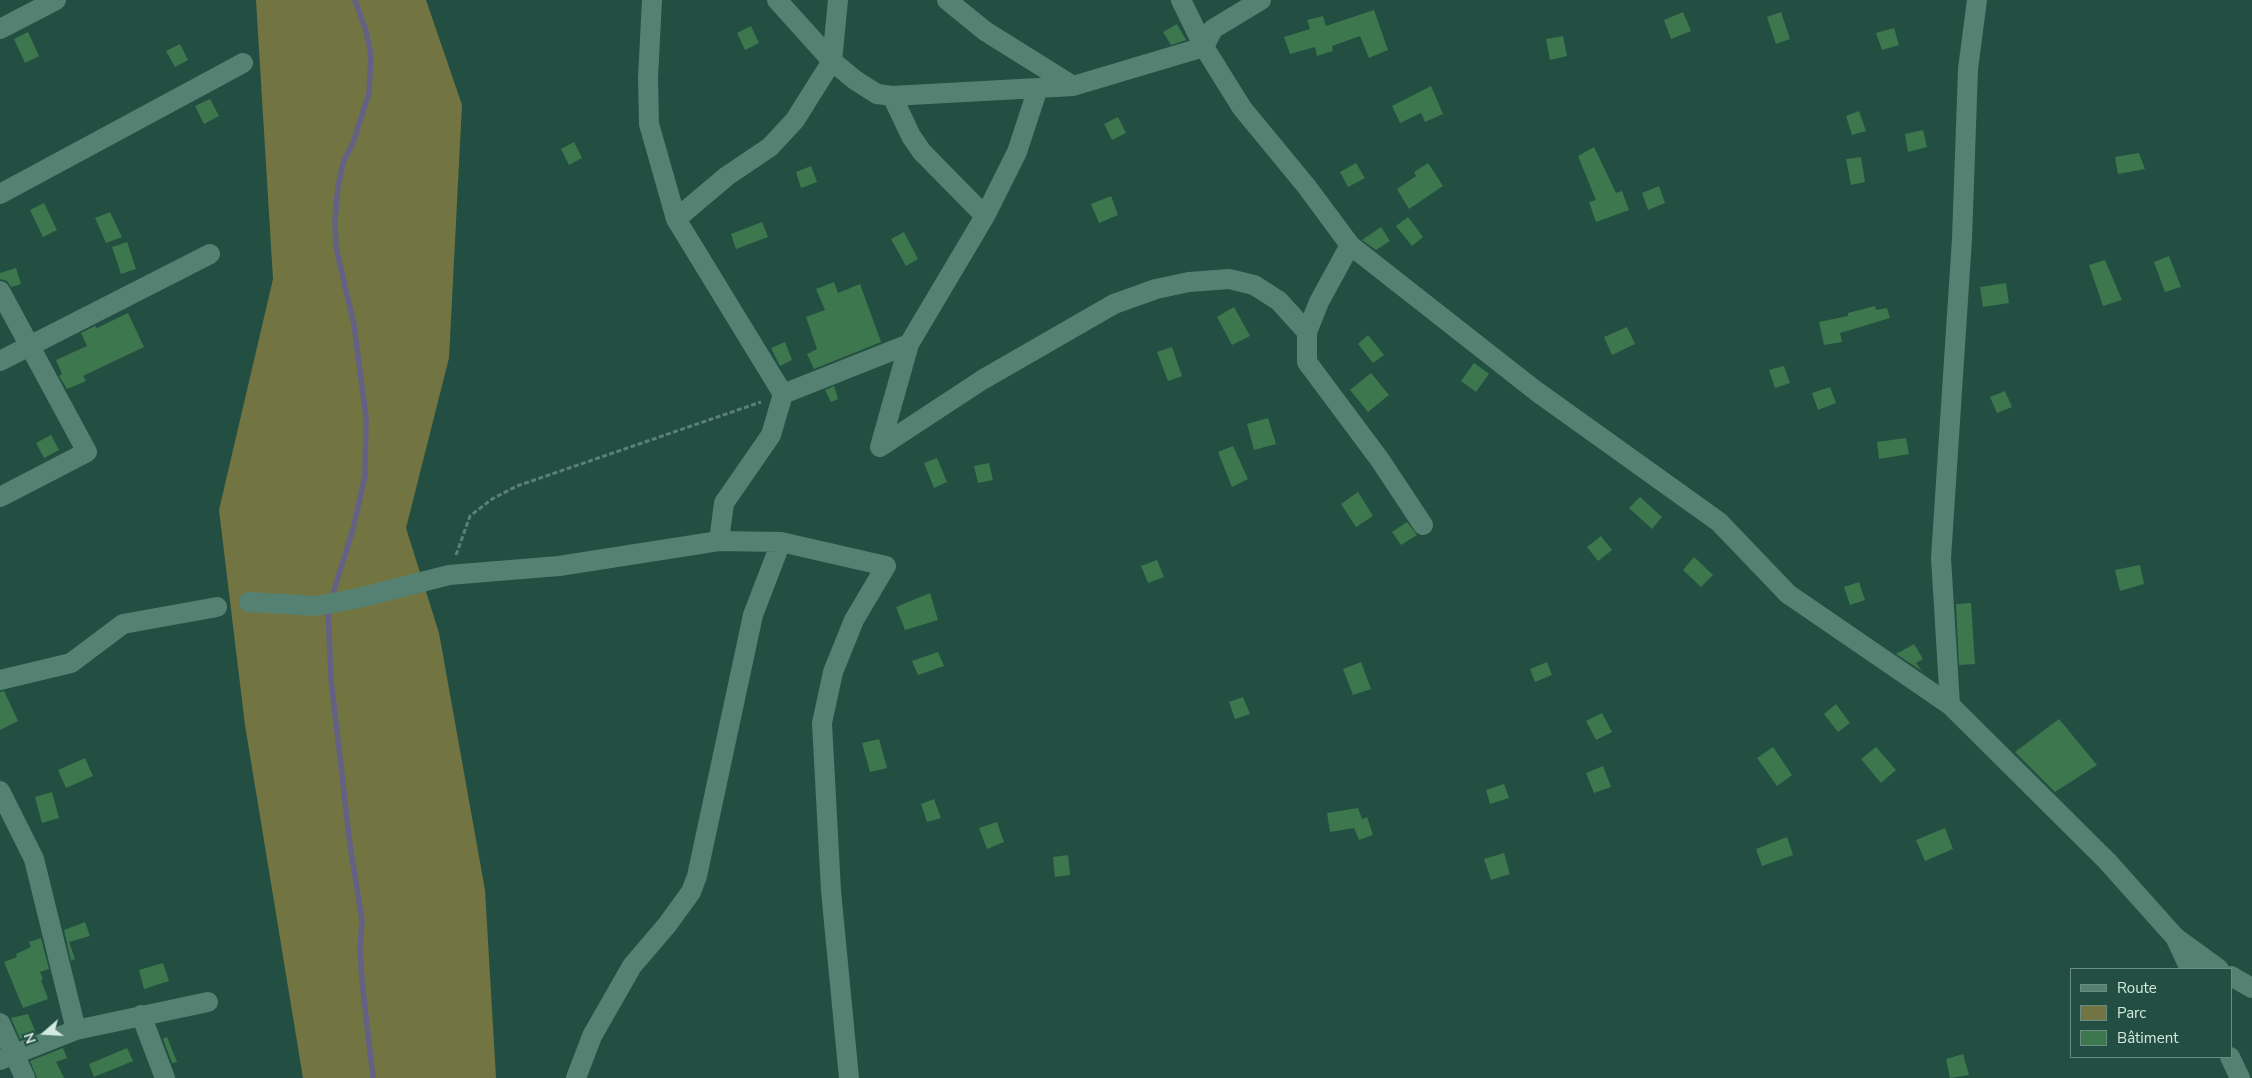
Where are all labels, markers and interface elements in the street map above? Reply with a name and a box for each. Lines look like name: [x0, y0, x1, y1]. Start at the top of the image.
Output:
legend: [2070, 968, 2232, 1058]
text: Route: [2117, 978, 2157, 998]
text: Parc: [2117, 1003, 2146, 1023]
north arrow: [20, 1008, 70, 1058]
text: Bâtiment: [2117, 1028, 2178, 1048]
text: N: [20, 1030, 41, 1046]

